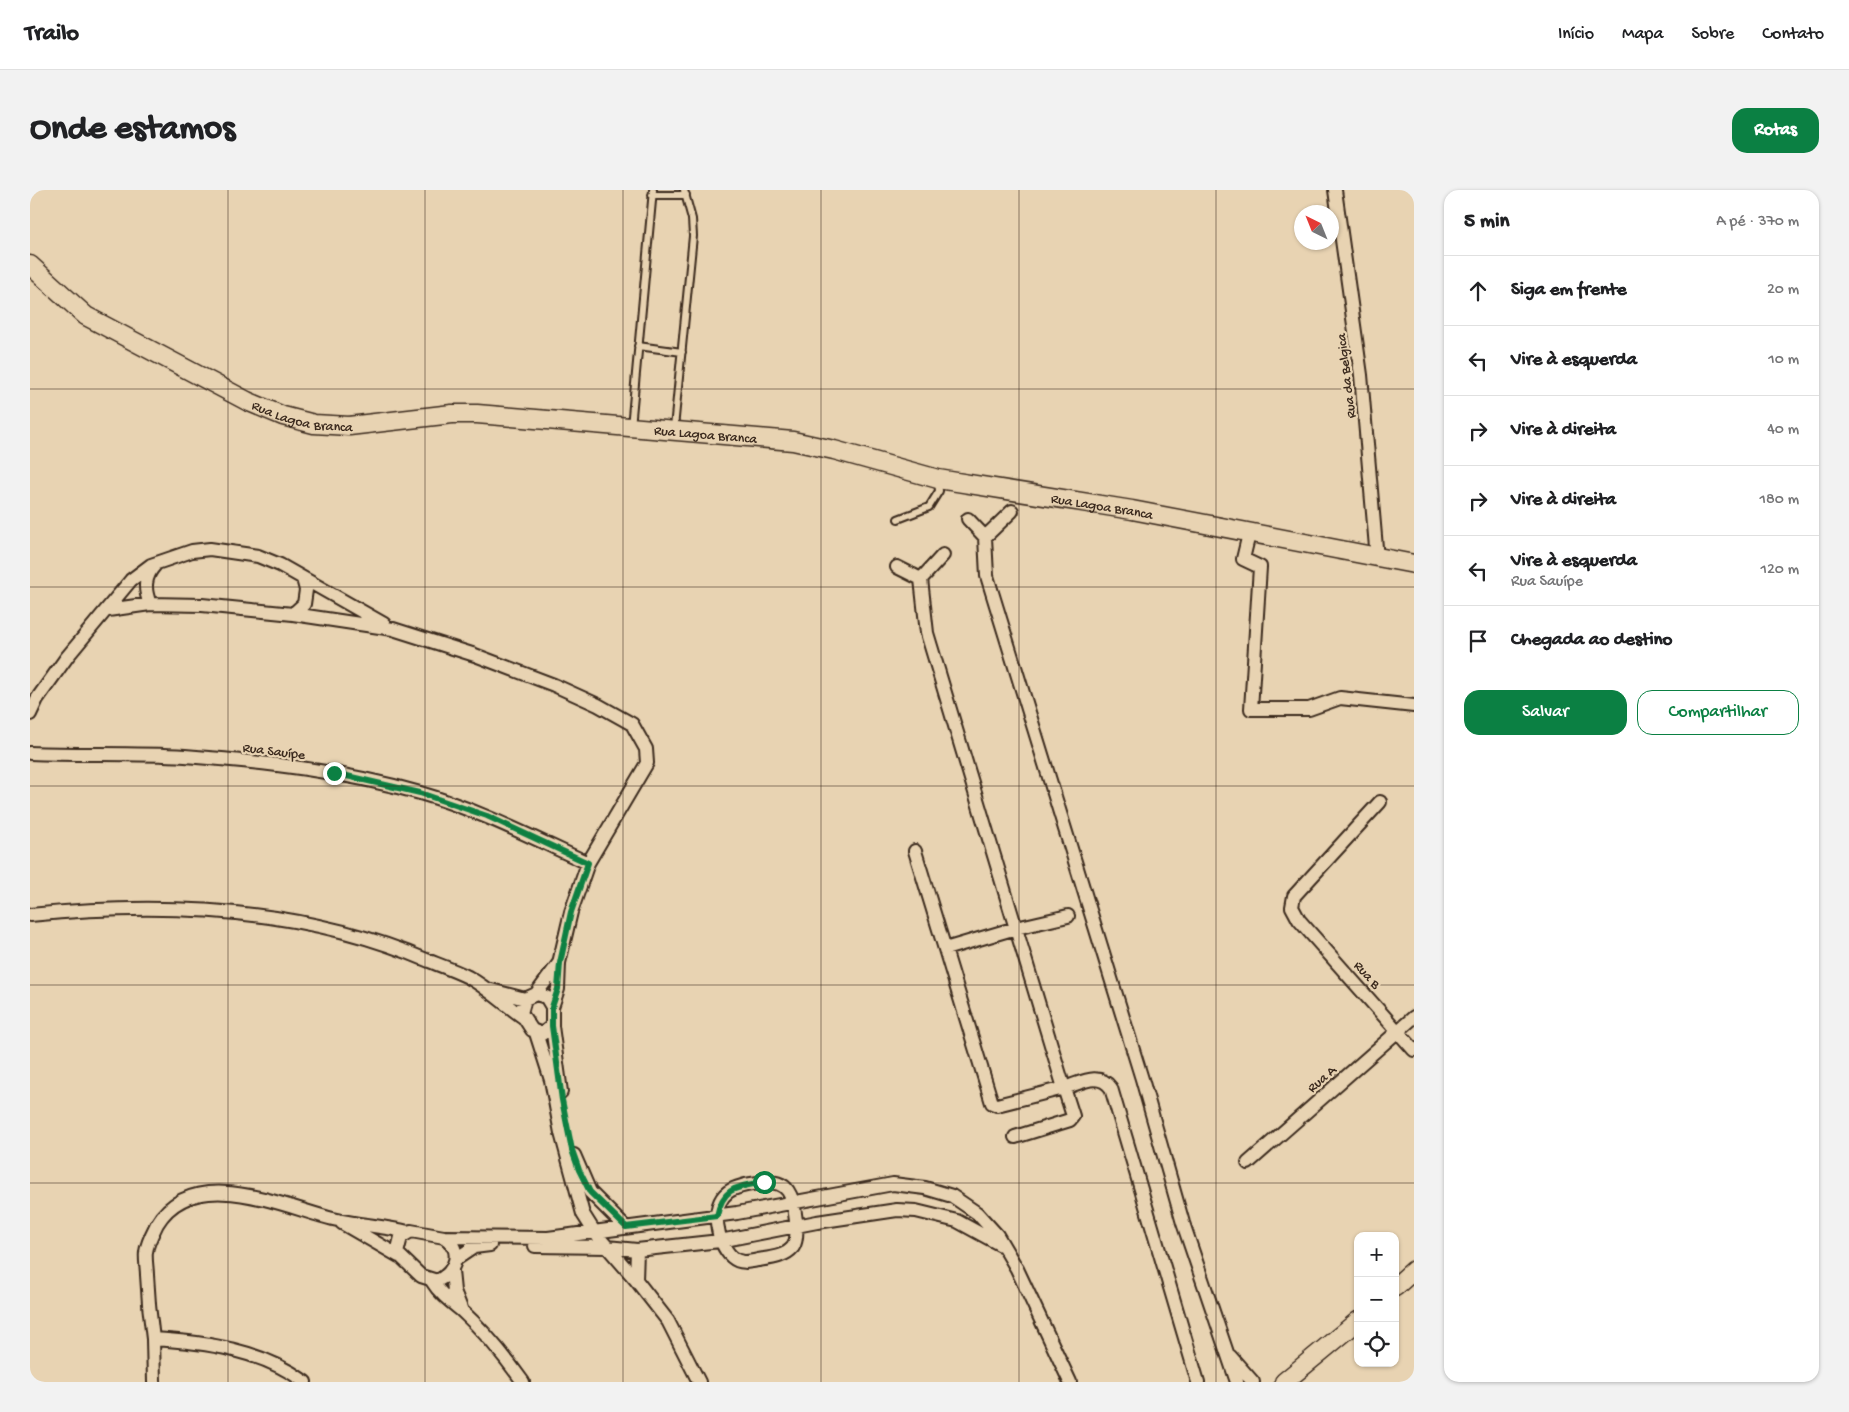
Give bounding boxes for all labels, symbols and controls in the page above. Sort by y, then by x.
text: Trailo [25,20,79,49]
text: Início [1558,24,1594,45]
text: Mapa [1622,24,1663,45]
text: Sobre [1691,24,1734,45]
text: Contato [1762,24,1824,45]
button: Rotas [1732,108,1819,153]
text: Onde estamos [30,110,235,151]
north arrow [1294,205,1339,250]
text: 5 min [1464,210,1509,235]
text: A pé · 370 m [1716,213,1799,232]
icon: ahead [1464,277,1492,305]
text: Siga em frente [1511,279,1627,302]
text: 20 m [1767,281,1799,300]
street label: Rua da Belgica [1334,331,1361,419]
icon: left [1464,347,1492,375]
text: Vire à esquerda [1511,349,1637,372]
text: 10 m [1768,351,1799,370]
street label: Rua Lagoa Branca [249,398,354,437]
icon: right [1464,417,1492,445]
text: Vire à direita [1511,419,1616,442]
text: 40 m [1767,421,1799,440]
street label: Rua Lagoa Branca [653,423,759,449]
icon: right [1464,487,1492,515]
text: Vire à direita [1511,489,1616,512]
street label: Rua Lagoa Branca [1049,491,1156,525]
text: 180 m [1760,491,1799,510]
text: Vire à esquerda [1511,550,1637,573]
icon: left [1464,557,1492,585]
text: 120 m [1760,561,1799,580]
text: Rua Sauípe [1511,573,1583,592]
icon: arrive [1464,627,1492,655]
text: Chegada ao destino [1511,629,1672,652]
button: Salvar [1464,690,1627,735]
button: Compartilhar [1637,690,1799,735]
street label: Rua Sauípe [241,740,307,765]
route end [323,762,346,785]
street label: Rua B [1349,958,1384,994]
street label: Rua A [1305,1062,1341,1097]
route start [753,1171,776,1194]
map controls [1354,1232,1399,1367]
button: + [1354,1232,1399,1277]
button: − [1354,1277,1399,1322]
button: locate [1354,1322,1399,1367]

